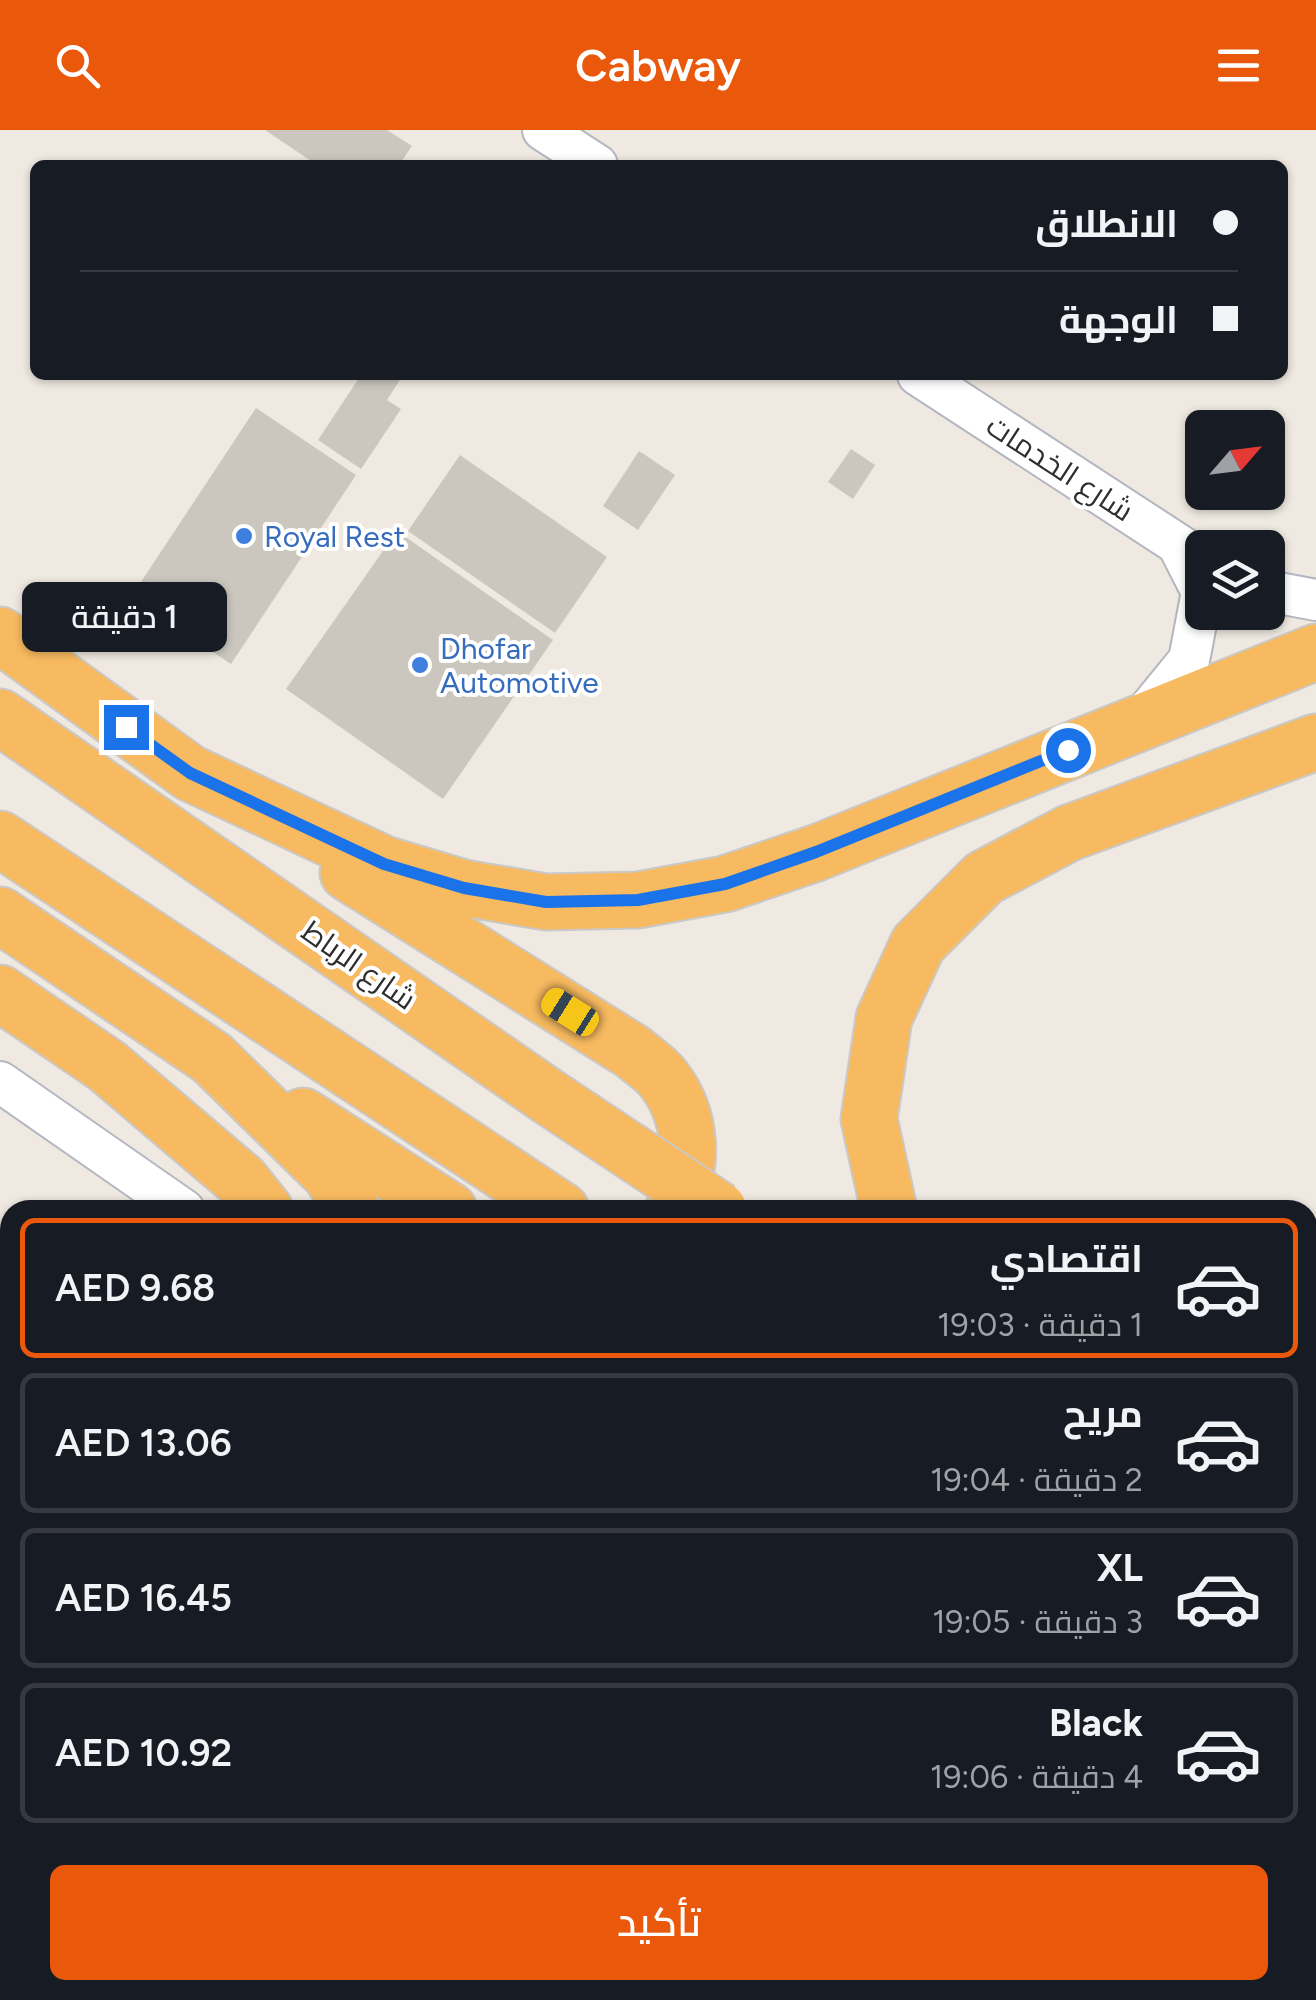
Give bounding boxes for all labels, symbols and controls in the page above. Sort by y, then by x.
icon: search [50,38,105,93]
text: Cabway [575,38,741,92]
icon: menu [1211,38,1266,93]
text: الانطلاق [1035,201,1178,247]
text: الوجهة [1059,297,1178,343]
street label: شارع الخدمات [978,407,1140,531]
north arrow [1185,410,1285,510]
map controls [1185,410,1285,630]
place label: Royal Rest [264,518,405,555]
marker: Royal Rest [233,525,255,547]
button: layers [1185,530,1285,630]
callout: 1 دقيقة [23,582,228,652]
text: 1 دقيقة [71,598,178,636]
place label: Dhofar Automotive [440,630,599,701]
marker: Dhofar Automotive [409,654,431,676]
route end [104,705,149,750]
route start [1046,728,1091,773]
street label: شارع الرباط [294,912,423,1019]
car [537,983,603,1041]
text: اقتصادي [990,1236,1143,1282]
icon: car [1173,1243,1263,1333]
text: AED 9.68 [55,1265,215,1311]
text: 1 دقيقة · 19:03 [937,1306,1143,1344]
text: مريح [1063,1391,1143,1437]
icon: car [1173,1398,1263,1488]
text: AED 13.06 [55,1420,232,1466]
text: 2 دقيقة · 19:04 [930,1461,1143,1499]
text: XL [1097,1545,1143,1591]
icon: car [1173,1553,1263,1643]
text: AED 16.45 [55,1575,232,1621]
text: 3 دقيقة · 19:05 [932,1603,1143,1641]
text: Black [1049,1700,1143,1746]
icon: car [1173,1708,1263,1798]
text: AED 10.92 [55,1730,232,1776]
text: 4 دقيقة · 19:06 [930,1758,1143,1796]
button: تأكيد [50,1865,1268,1980]

